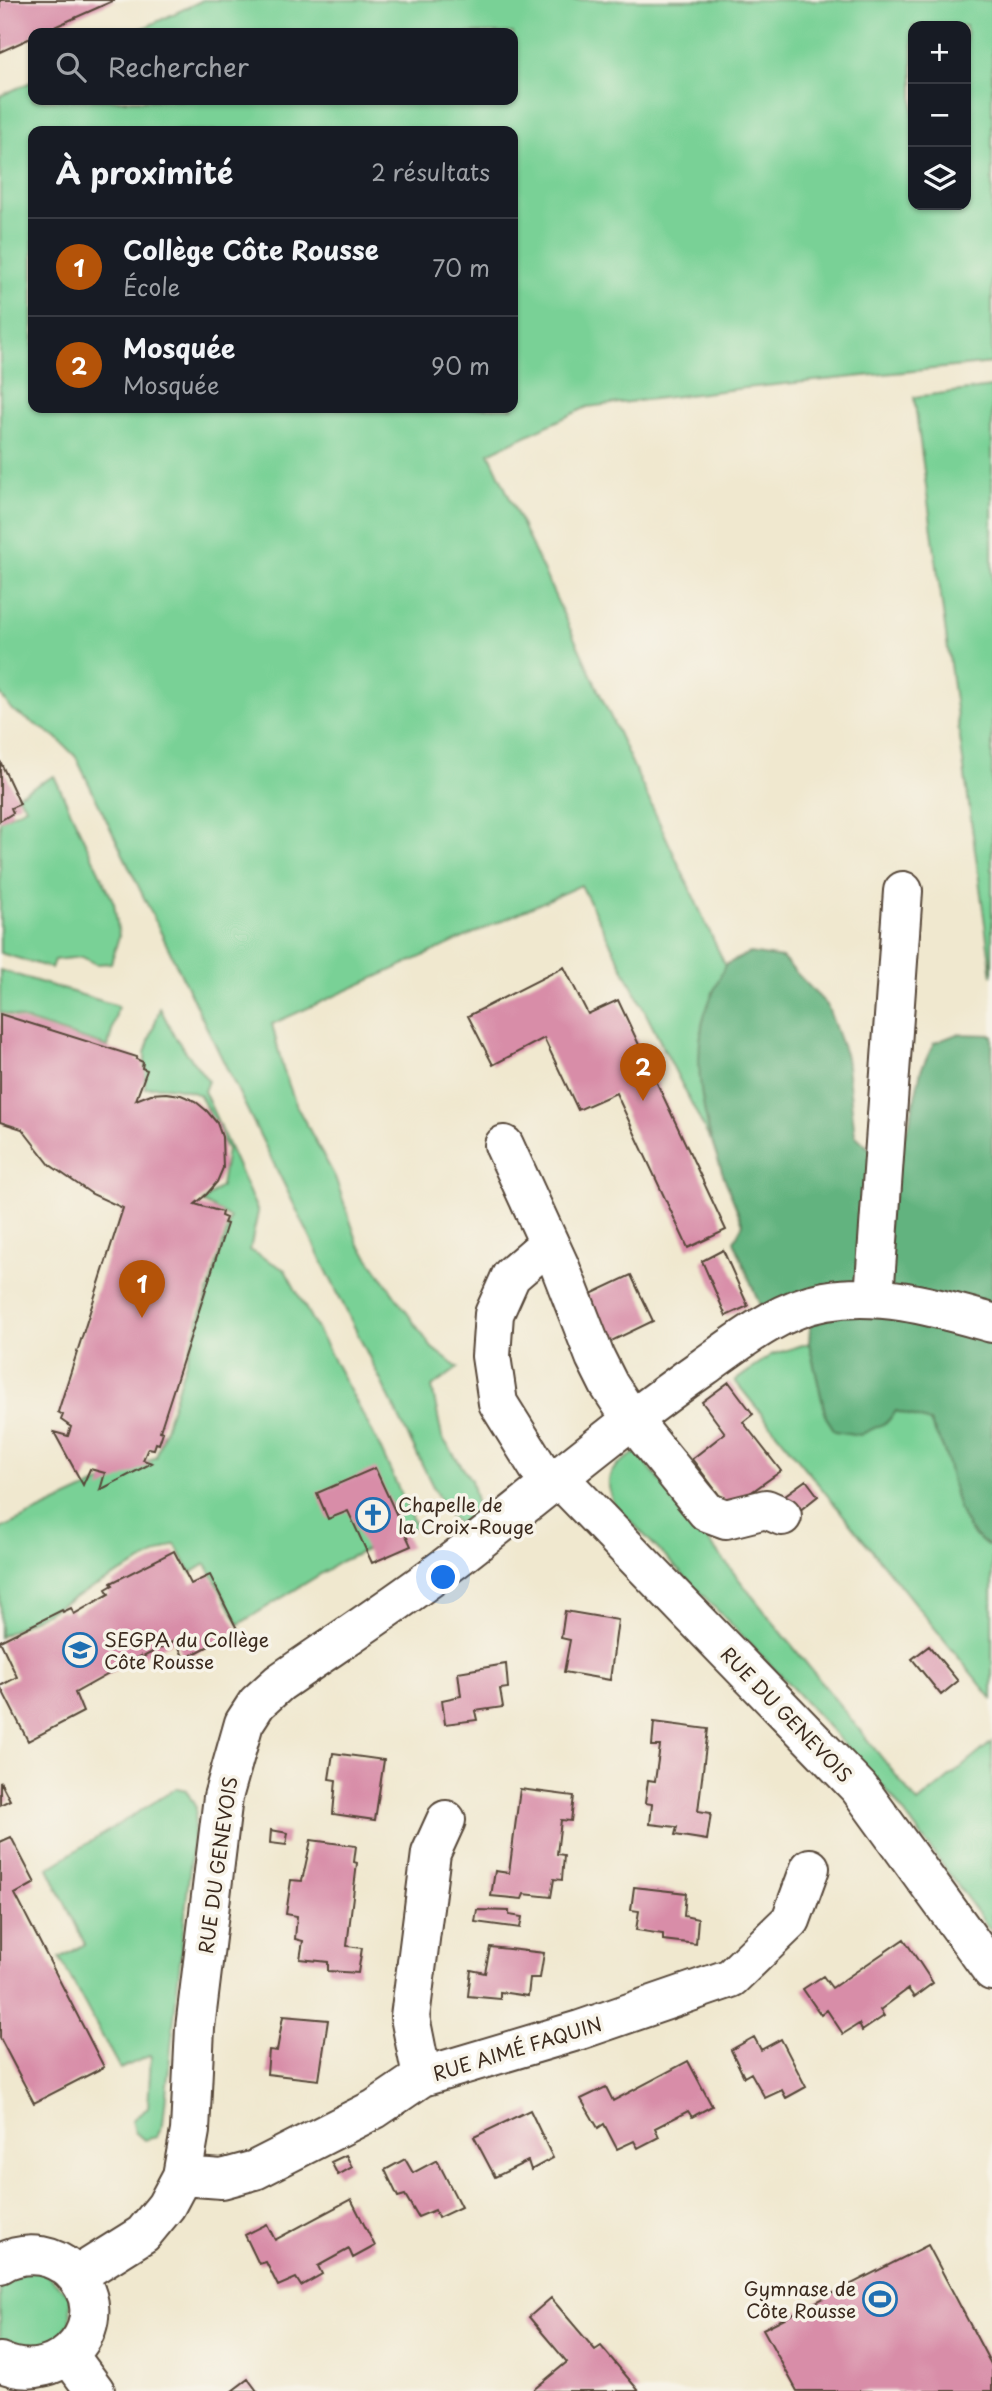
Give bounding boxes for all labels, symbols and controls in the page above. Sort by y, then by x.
map controls [908,21,971,210]
button: + [908,21,971,84]
search box [28,28,518,105]
text: Rechercher [108,47,249,86]
icon: search [52,48,90,86]
button: − [908,84,971,147]
button: layers [908,147,971,210]
text: À proximité [56,149,233,194]
text: 2 résultats [371,154,490,189]
text: Collège Côte Rousse [123,230,379,269]
text: 1 [74,250,85,285]
text: 70 m [432,250,490,285]
text: École [123,269,180,304]
text: Mosquée [123,328,235,367]
text: 2 [71,348,87,383]
text: 90 m [431,348,490,383]
text: Mosquée [123,367,220,402]
pin: 2 [620,1043,666,1101]
pin: 1 [119,1260,165,1318]
place label: Chapelle de la Croix-Rouge [398,1490,534,1540]
church icon: Chapelle de la Croix-Rouge [354,1496,392,1534]
your location [426,1560,460,1594]
place label: SEGPA du Collège Côte Rousse [104,1625,269,1675]
school or university icon: SEGPA du Collège Côte Rousse [61,1631,99,1669]
street label: RUE DU GENEVOIS [715,1640,859,1788]
street label: RUE DU GENEVOIS [191,1775,243,1955]
street label: RUE AIMÉ FAQUIN [429,2009,605,2087]
place label: Gymnase de Côte Rousse [743,2274,856,2324]
sports icon: Gymnase de Côte Rousse [861,2280,899,2318]

